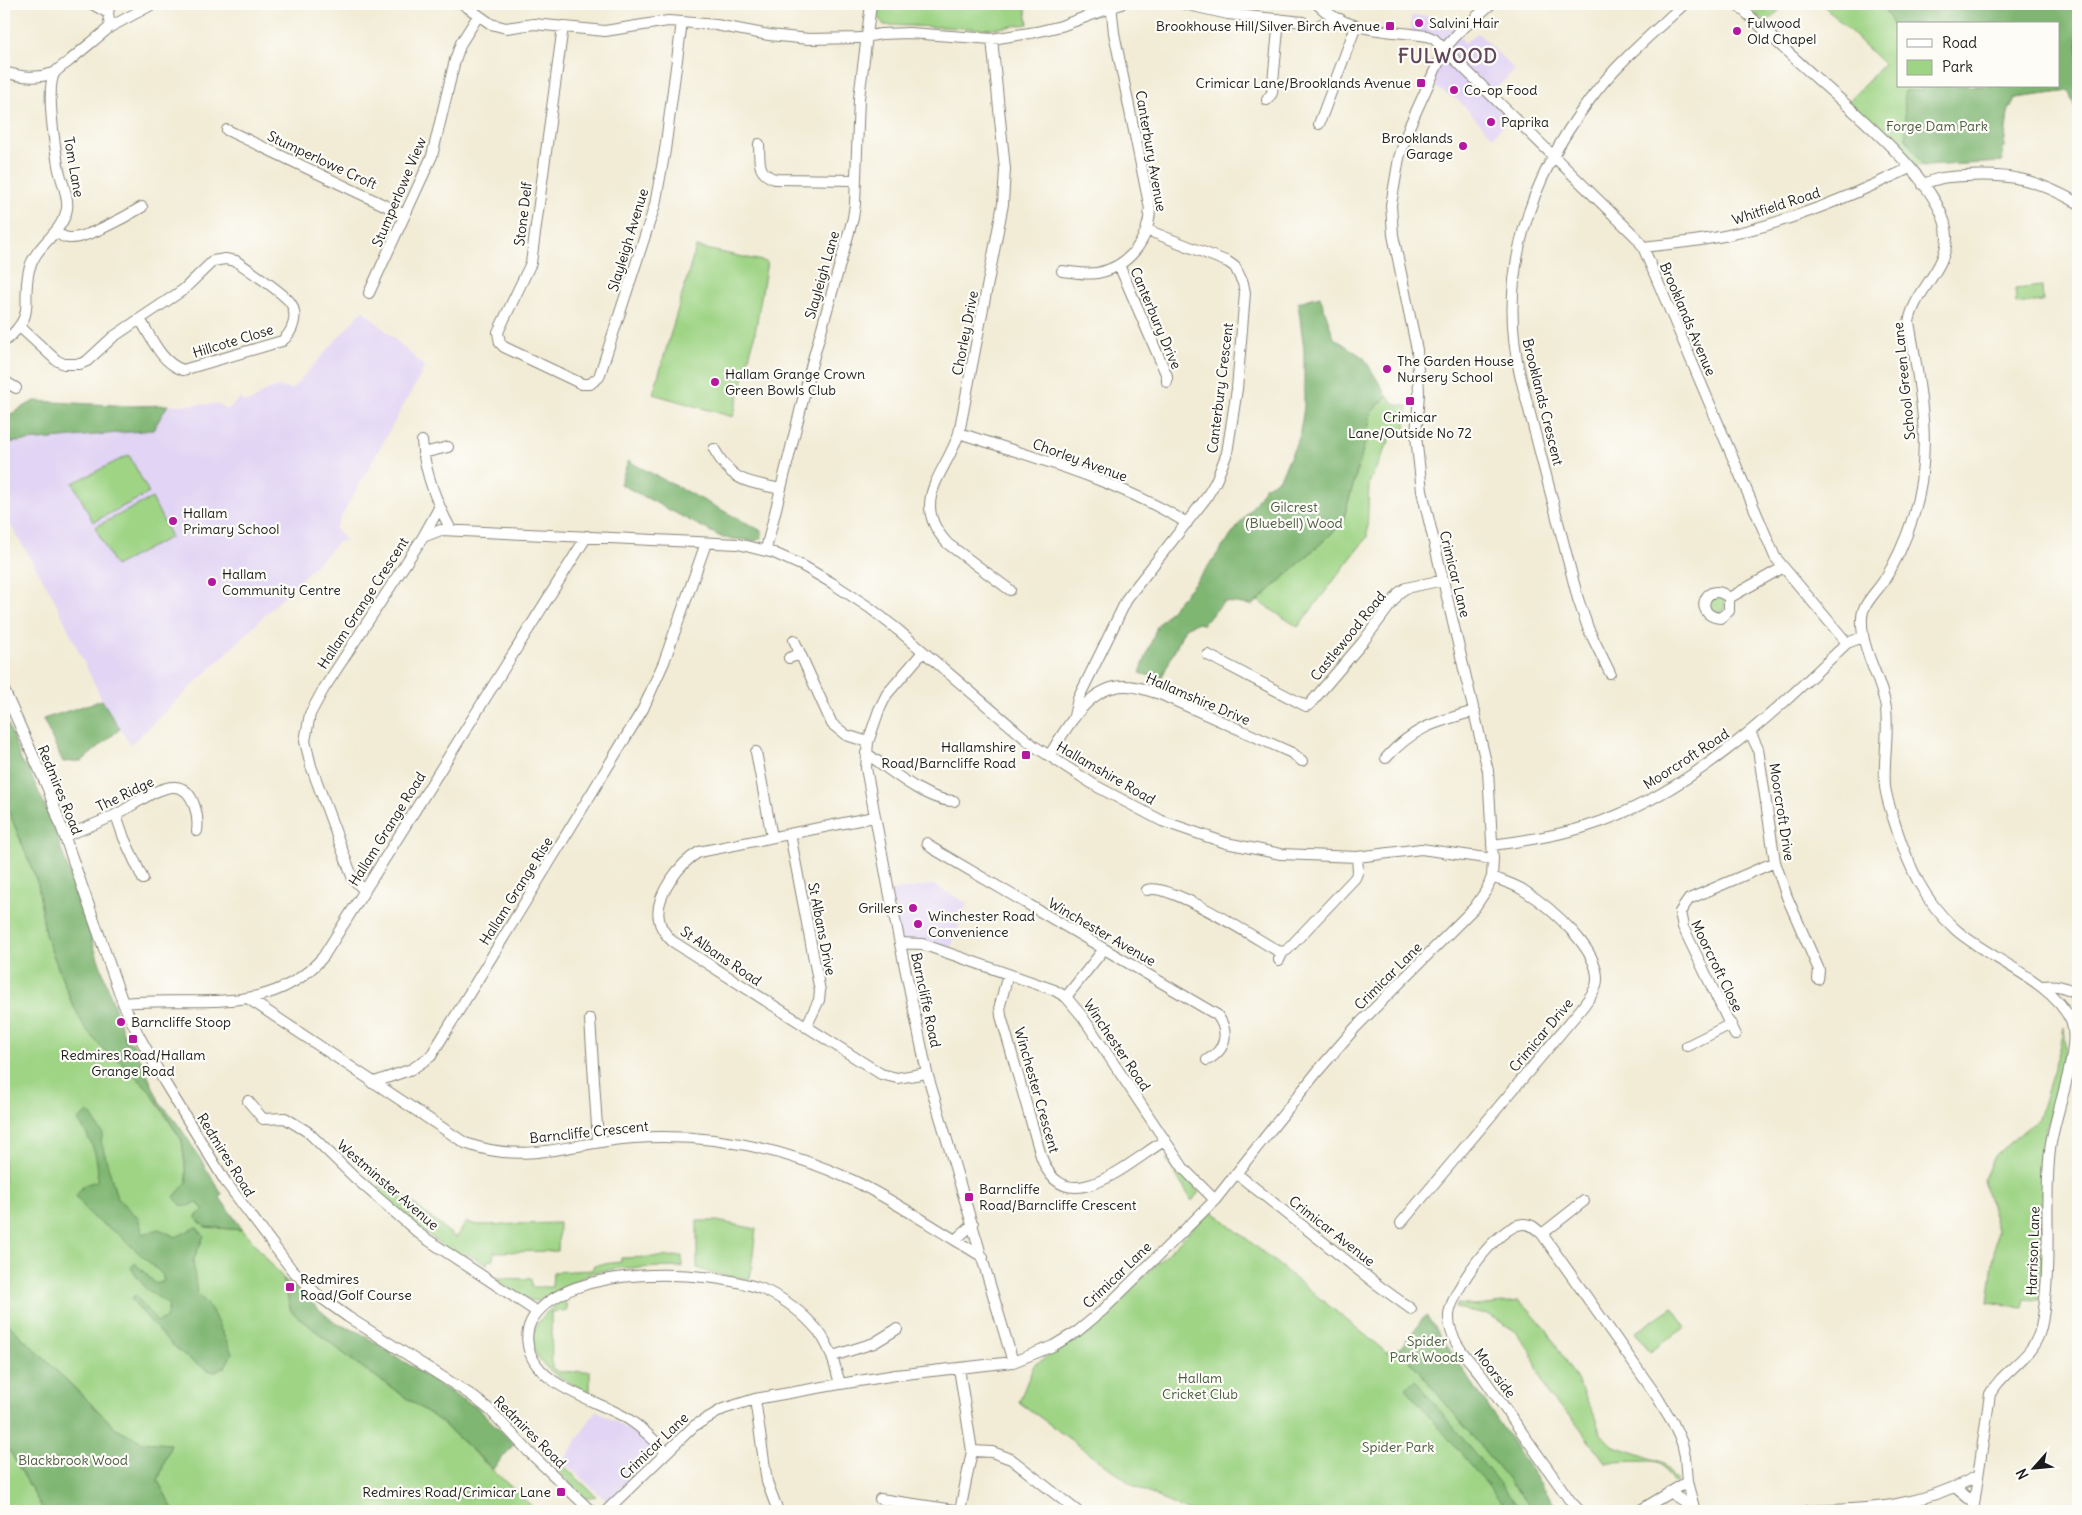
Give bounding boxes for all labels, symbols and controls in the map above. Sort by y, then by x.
place label: Salvini Hair [1429,14,1500,32]
place label: Fulwood Old Chapel [1747,14,1816,48]
place label: Brookhouse Hill/Silver Birch Avenue [1156,17,1380,35]
marker: Salvini Hair [1413,17,1425,29]
marker: Brookhouse Hill/Silver Birch Avenue [1384,20,1396,32]
legend [1897,22,2060,88]
marker: Fulwood Old Chapel [1731,25,1743,37]
text: Road [1942,33,1977,52]
district label: FULWOOD [1398,44,1498,68]
text: Park [1942,57,1973,76]
place label: Crimicar Lane/Brooklands Avenue [1196,74,1411,92]
marker: Crimicar Lane/Brooklands Avenue [1415,77,1427,89]
place label: Co-op Food [1464,81,1537,99]
marker: Co-op Food [1448,84,1460,96]
street label: Canterbury Avenue [1131,89,1171,213]
place label: Paprika [1501,113,1549,131]
marker: Paprika [1485,116,1497,128]
park label: Forge Dam Park [1886,117,1988,135]
street label: Stumperlowe Croft [264,127,380,193]
place label: Brooklands Garage [1382,129,1453,163]
street label: Tom Lane [60,135,88,199]
street label: Stumperlowe View [368,135,430,249]
marker: Brooklands Garage [1457,140,1469,152]
street label: Stone Delf [510,181,536,247]
street label: Whitfield Road [1730,183,1822,229]
street label: Slayleigh Avenue [604,186,652,294]
street label: Slayleigh Lane [801,229,843,321]
street label: Brooklands Avenue [1656,259,1720,379]
street label: Canterbury Drive [1126,264,1186,372]
street label: Chorley Drive [948,289,982,377]
street label: Hillcote Close [190,320,276,362]
street label: Canterbury Crescent [1203,321,1237,454]
street label: School Green Lane [1889,321,1919,441]
street label: Brooklands Crescent [1519,337,1568,468]
place label: The Garden House Nursery School [1397,352,1514,386]
marker: The Garden House Nursery School [1381,363,1393,375]
place label: Hallam Grange Crown Green Bowls Club [725,365,865,399]
marker: Hallam Grange Crown Green Bowls Club [709,376,721,388]
marker: Crimicar Lane/Outside No 72 [1404,395,1416,407]
place label: Crimicar Lane/Outside No 72 [1348,408,1472,442]
street label: Chorley Avenue [1030,434,1130,486]
park label: Gilcrest (Bluebell) Wood [1245,498,1343,532]
place label: Hallam Primary School [183,504,279,538]
marker: Hallam Primary School [167,515,179,527]
street label: Crimicar Lane [1436,529,1474,619]
street label: Hallam Grange Crescent [314,533,413,672]
place label: Hallam Community Centre [222,565,341,599]
marker: Hallam Community Centre [206,576,218,588]
street label: Castlewood Road [1306,588,1390,684]
street label: Hallamshire Drive [1143,669,1253,729]
street label: Moorcroft Road [1640,725,1732,793]
street label: Hallamshire Road [1053,737,1159,809]
place label: Hallamshire Road/Barncliffe Road [881,738,1016,772]
street label: Redmires Road [34,743,86,837]
marker: Hallamshire Road/Barncliffe Road [1020,749,1032,761]
street label: Moorcroft Drive [1765,762,1799,862]
street label: Hallam Grange Road [345,769,429,889]
street label: The Ridge [93,772,157,816]
street label: Hallam Grange Rise [475,834,557,948]
street label: St Albans Drive [804,881,840,977]
street label: Winchester Avenue [1045,894,1159,970]
place label: Grillers [858,899,903,917]
marker: Grillers [907,902,919,914]
place label: Winchester Road Convenience [928,907,1035,941]
street label: Moorcroft Close [1687,917,1747,1015]
marker: Winchester Road Convenience [912,918,924,930]
street label: St Albans Road [677,922,765,990]
street label: Crimicar Lane [1350,938,1426,1014]
street label: Barncliffe Road [907,951,945,1049]
street label: Crimicar Drive [1505,995,1577,1075]
street label: Winchester Road [1080,996,1154,1094]
place label: Barncliffe Stoop [131,1013,231,1031]
marker: Barncliffe Stoop [115,1016,127,1028]
street label: Winchester Crescent [1010,1025,1064,1155]
marker: Redmires Road/Hallam Grange Road [127,1033,139,1045]
place label: Redmires Road/Hallam Grange Road [61,1046,205,1080]
street label: Redmires Road [193,1110,259,1200]
street label: Barncliffe Crescent [529,1117,650,1147]
street label: Westminster Avenue [333,1136,443,1234]
place label: Barncliffe Road/Barncliffe Crescent [979,1180,1137,1214]
marker: Barncliffe Road/Barncliffe Crescent [963,1191,975,1203]
street label: Crimicar Avenue [1285,1192,1379,1270]
street label: Harrison Lane [2022,1206,2044,1296]
street label: Crimicar Lane [1079,1238,1155,1312]
place label: Redmires Road/Golf Course [300,1270,412,1304]
marker: Redmires Road/Golf Course [284,1281,296,1293]
park label: Spider Park Woods [1390,1332,1464,1366]
street label: Moorside [1470,1344,1520,1402]
park label: Hallam Cricket Club [1162,1369,1238,1403]
street label: Redmires Road [490,1392,570,1472]
street label: Crimicar Lane [616,1409,692,1483]
park label: Spider Park [1362,1438,1434,1456]
north arrow [2010,1442,2060,1492]
park label: Blackbrook Wood [18,1451,128,1469]
text: N [2012,1466,2033,1482]
place label: Redmires Road/Crimicar Lane [362,1483,551,1501]
marker: Redmires Road/Crimicar Lane [555,1486,567,1498]

